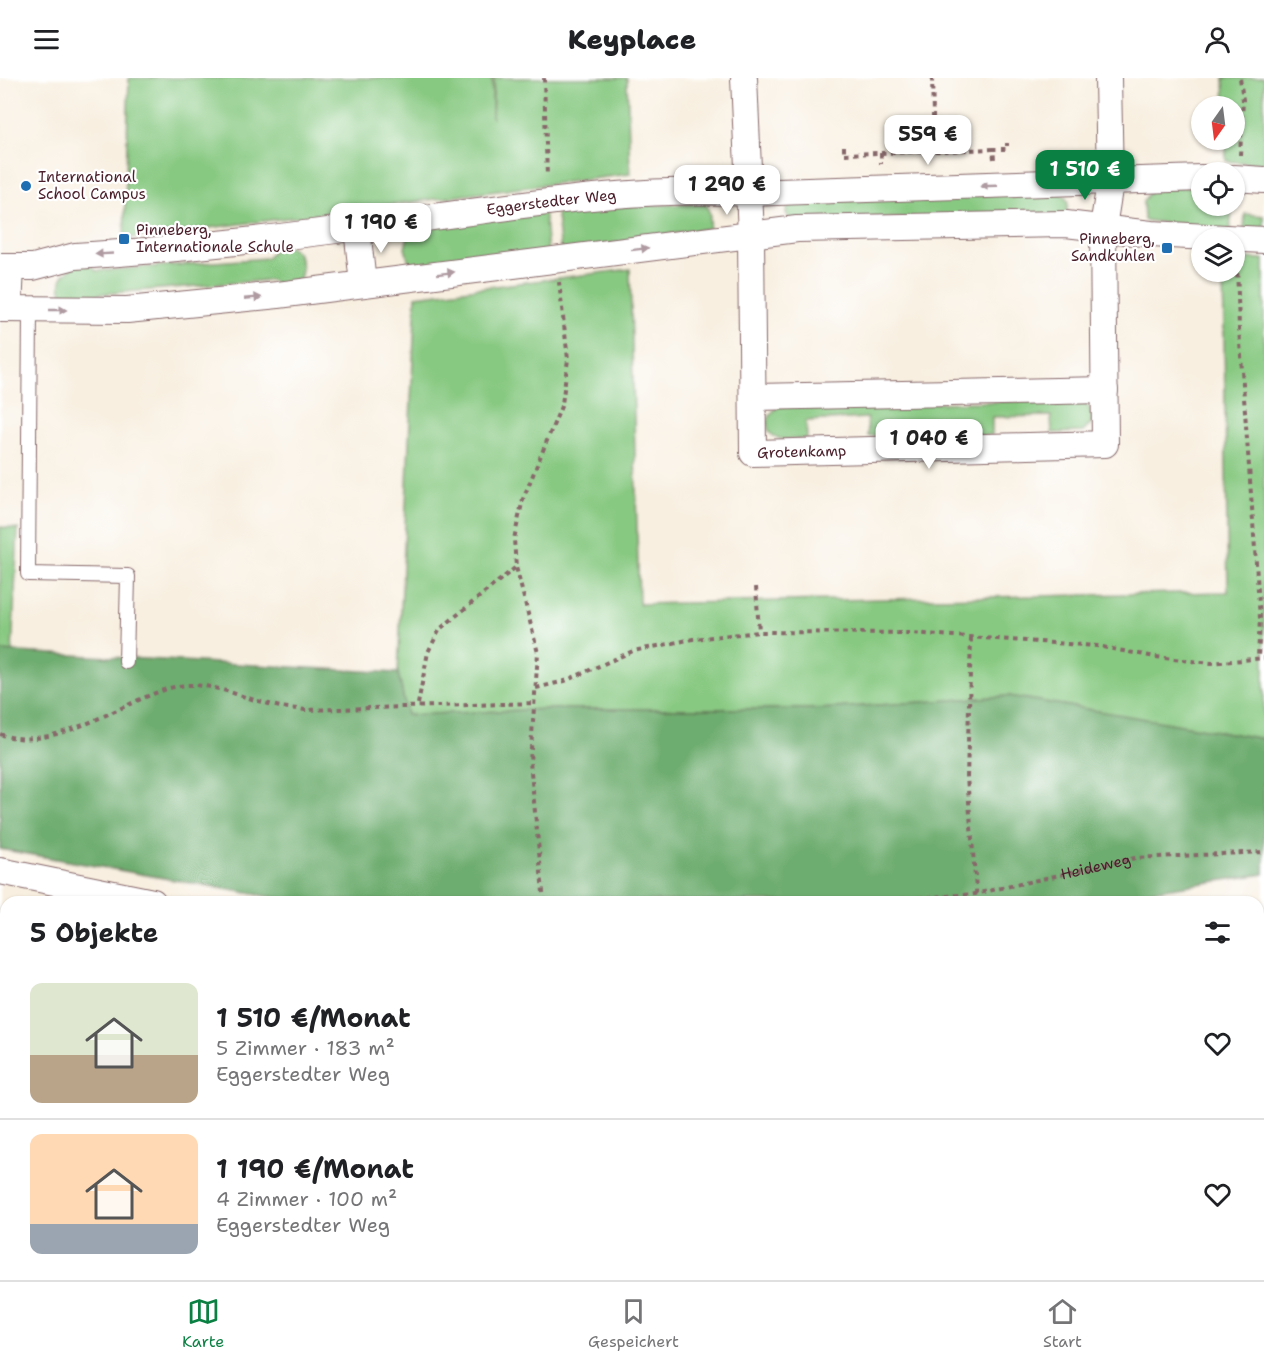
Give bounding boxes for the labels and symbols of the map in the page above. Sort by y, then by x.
north arrow [1191,96,1245,150]
pin: 559 € [886,115,970,166]
pin: 1 510 € [1030,150,1140,201]
pin: 1 290 € [672,165,782,216]
place label: International School Campus [38,167,146,204]
marker: International School Campus [19,179,33,193]
one-way arrow [979,181,998,191]
street label: Eggerstedter Weg [485,185,617,220]
pin: 1 190 € [326,203,436,254]
place label: Pinneberg, Internationale Schule [136,220,294,257]
place label: Pinneberg, Sandkuhlen [1071,229,1155,266]
marker: Pinneberg, Internationale Schule [117,232,131,246]
marker: Pinneberg, Sandkuhlen [1160,241,1174,255]
one-way arrow [630,244,649,253]
one-way arrow [94,249,113,259]
one-way arrow [437,269,456,278]
one-way arrow [243,293,262,303]
one-way arrow [49,305,68,315]
pin: 1 040 € [874,419,984,470]
street label: Grotenkamp [757,441,847,463]
street label: Heideweg [1059,849,1133,884]

